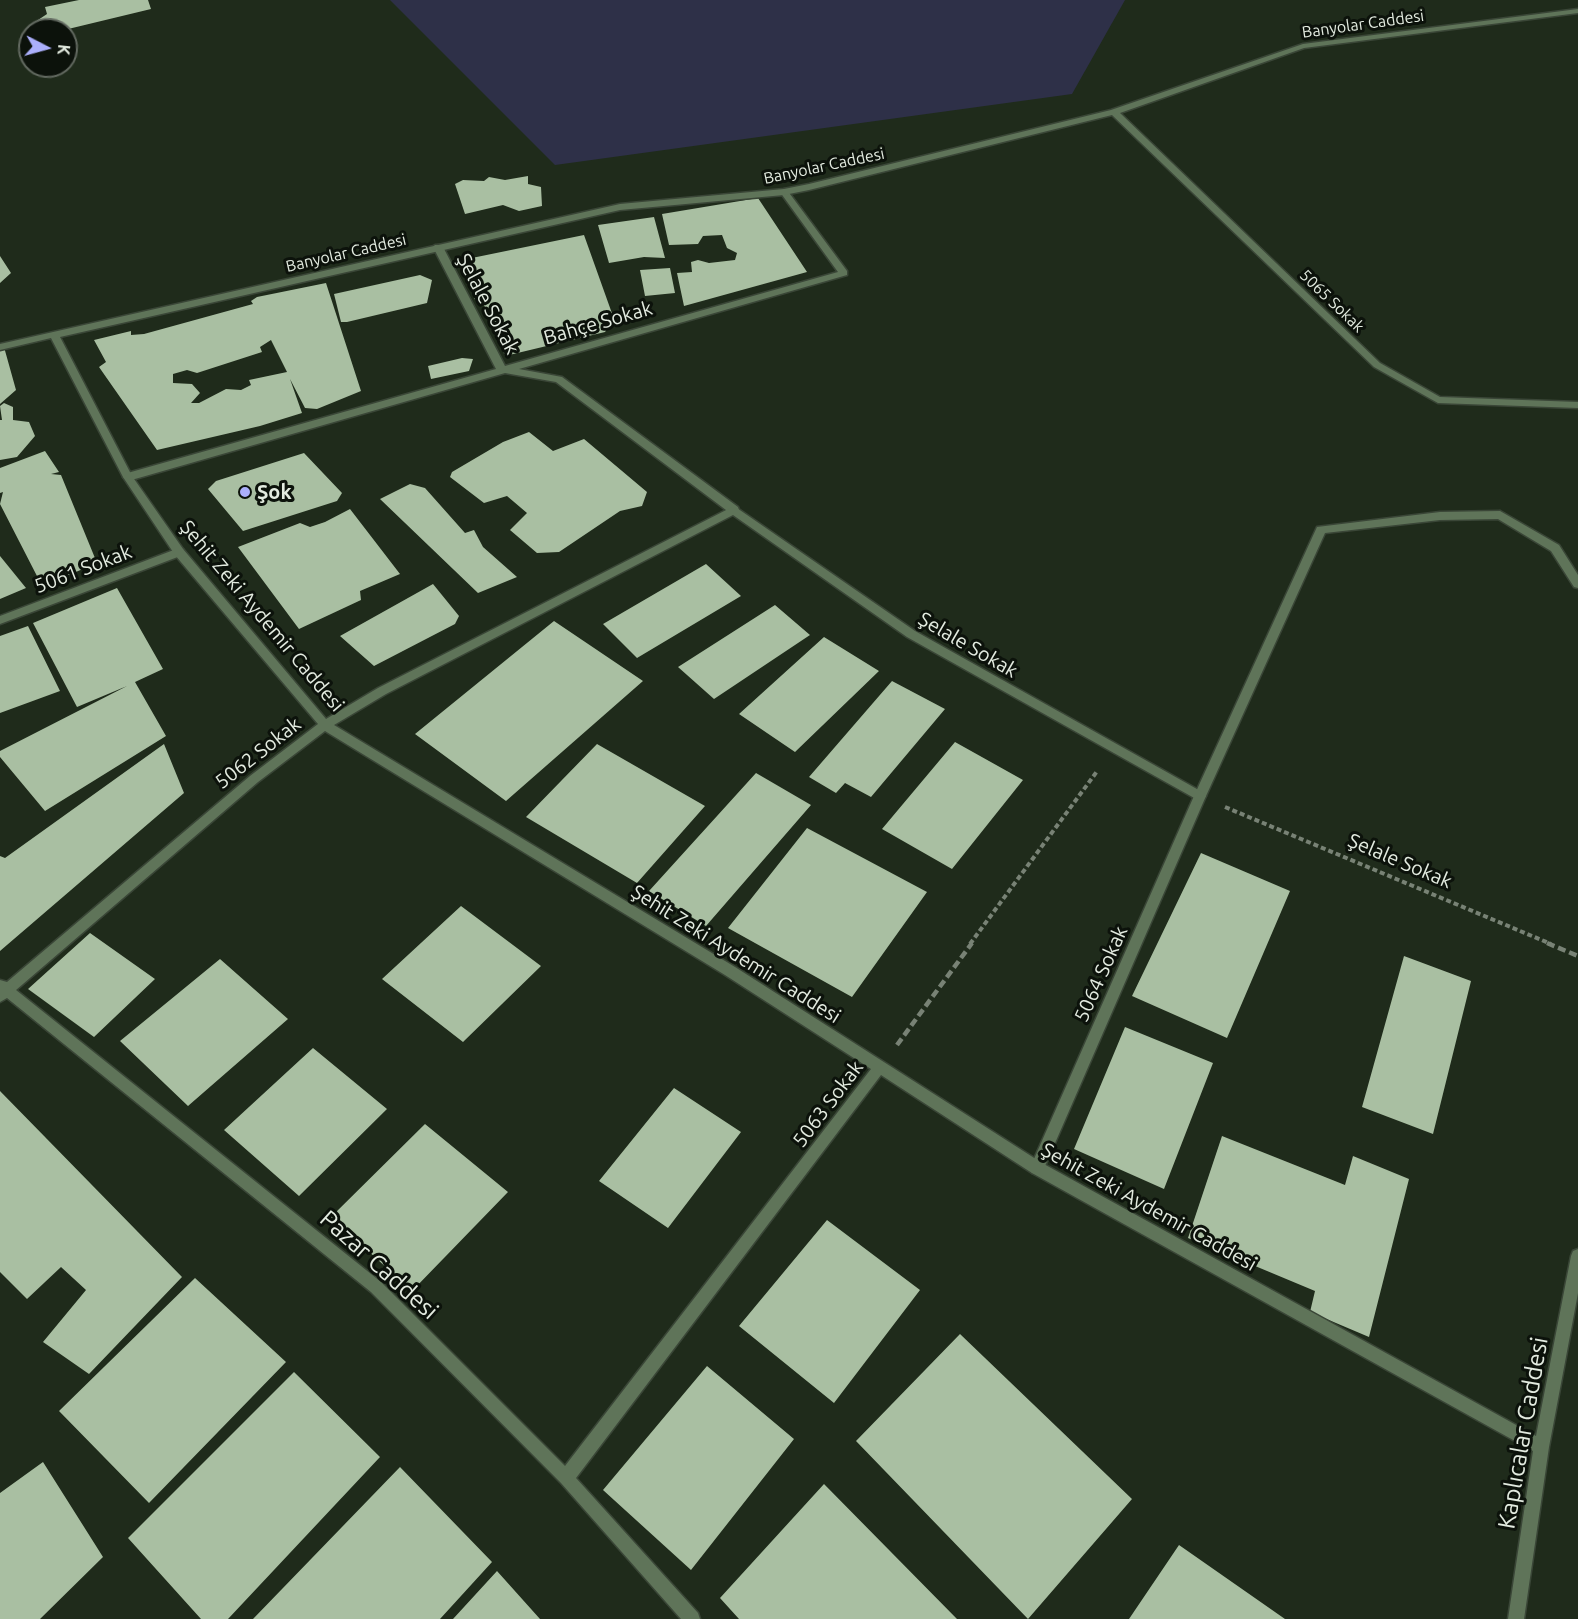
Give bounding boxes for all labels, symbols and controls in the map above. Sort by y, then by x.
street label: Banyolar Caddesi [1301,6,1425,42]
north arrow [18,18,78,78]
text: K [54,43,73,56]
street label: Banyolar Caddesi [762,144,886,188]
street label: Banyolar Caddesi [284,230,408,276]
street label: Şelale Sokak [451,250,525,358]
street label: 5065 Sokak [1296,266,1368,336]
street label: Bahçe Sokak [541,296,655,350]
place label: Şok [257,480,292,504]
marker: Şok [238,485,252,499]
street label: Şehit Zeki Aydemir Caddesi [175,516,349,716]
street label: 5061 Sokak [31,539,135,599]
street label: Şelale Sokak [914,607,1022,683]
street label: 5062 Sokak [210,712,306,794]
street label: Şelale Sokak [1344,828,1456,894]
street label: Şehit Zeki Aydemir Caddesi [627,880,845,1028]
street label: 5064 Sokak [1069,922,1133,1026]
street label: 5063 Sokak [788,1056,868,1152]
street label: Şehit Zeki Aydemir Caddesi [1037,1138,1261,1276]
street label: Pazar Caddesi [314,1204,444,1326]
street label: Kaplıcalar Caddesi [1492,1335,1554,1531]

